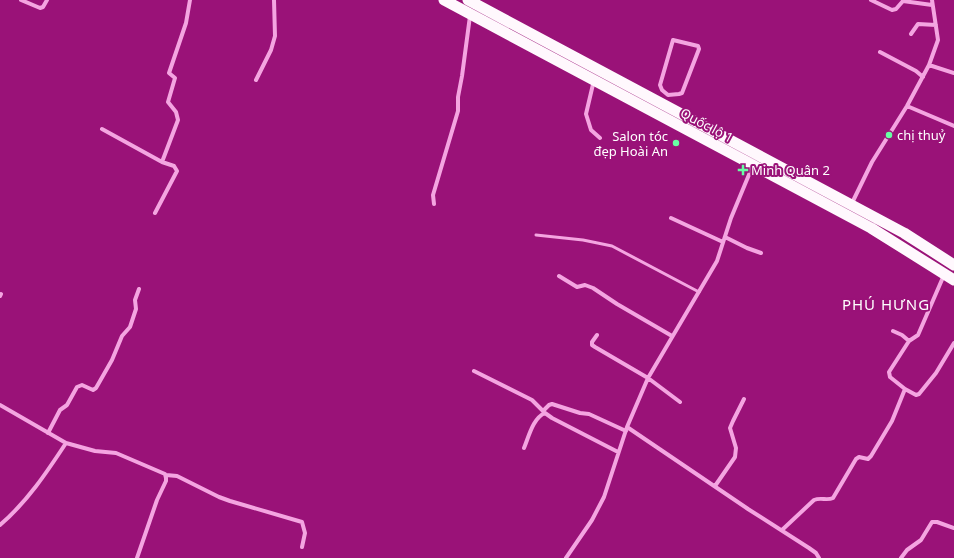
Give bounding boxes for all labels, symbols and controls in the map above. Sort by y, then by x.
street label: Quốc lộ 1 [677,104,737,146]
place label: chị thuỷ [897,126,946,144]
place label: Salon tóc đẹp Hoài An [593,127,668,160]
marker: chị thuỷ [884,130,894,140]
marker: Salon tóc đẹp Hoài An [671,138,681,148]
place label: Minh Quân 2 [751,161,830,179]
marker: Minh Quân 2 [738,165,748,175]
district label: PHÚ HƯNG [842,294,930,314]

